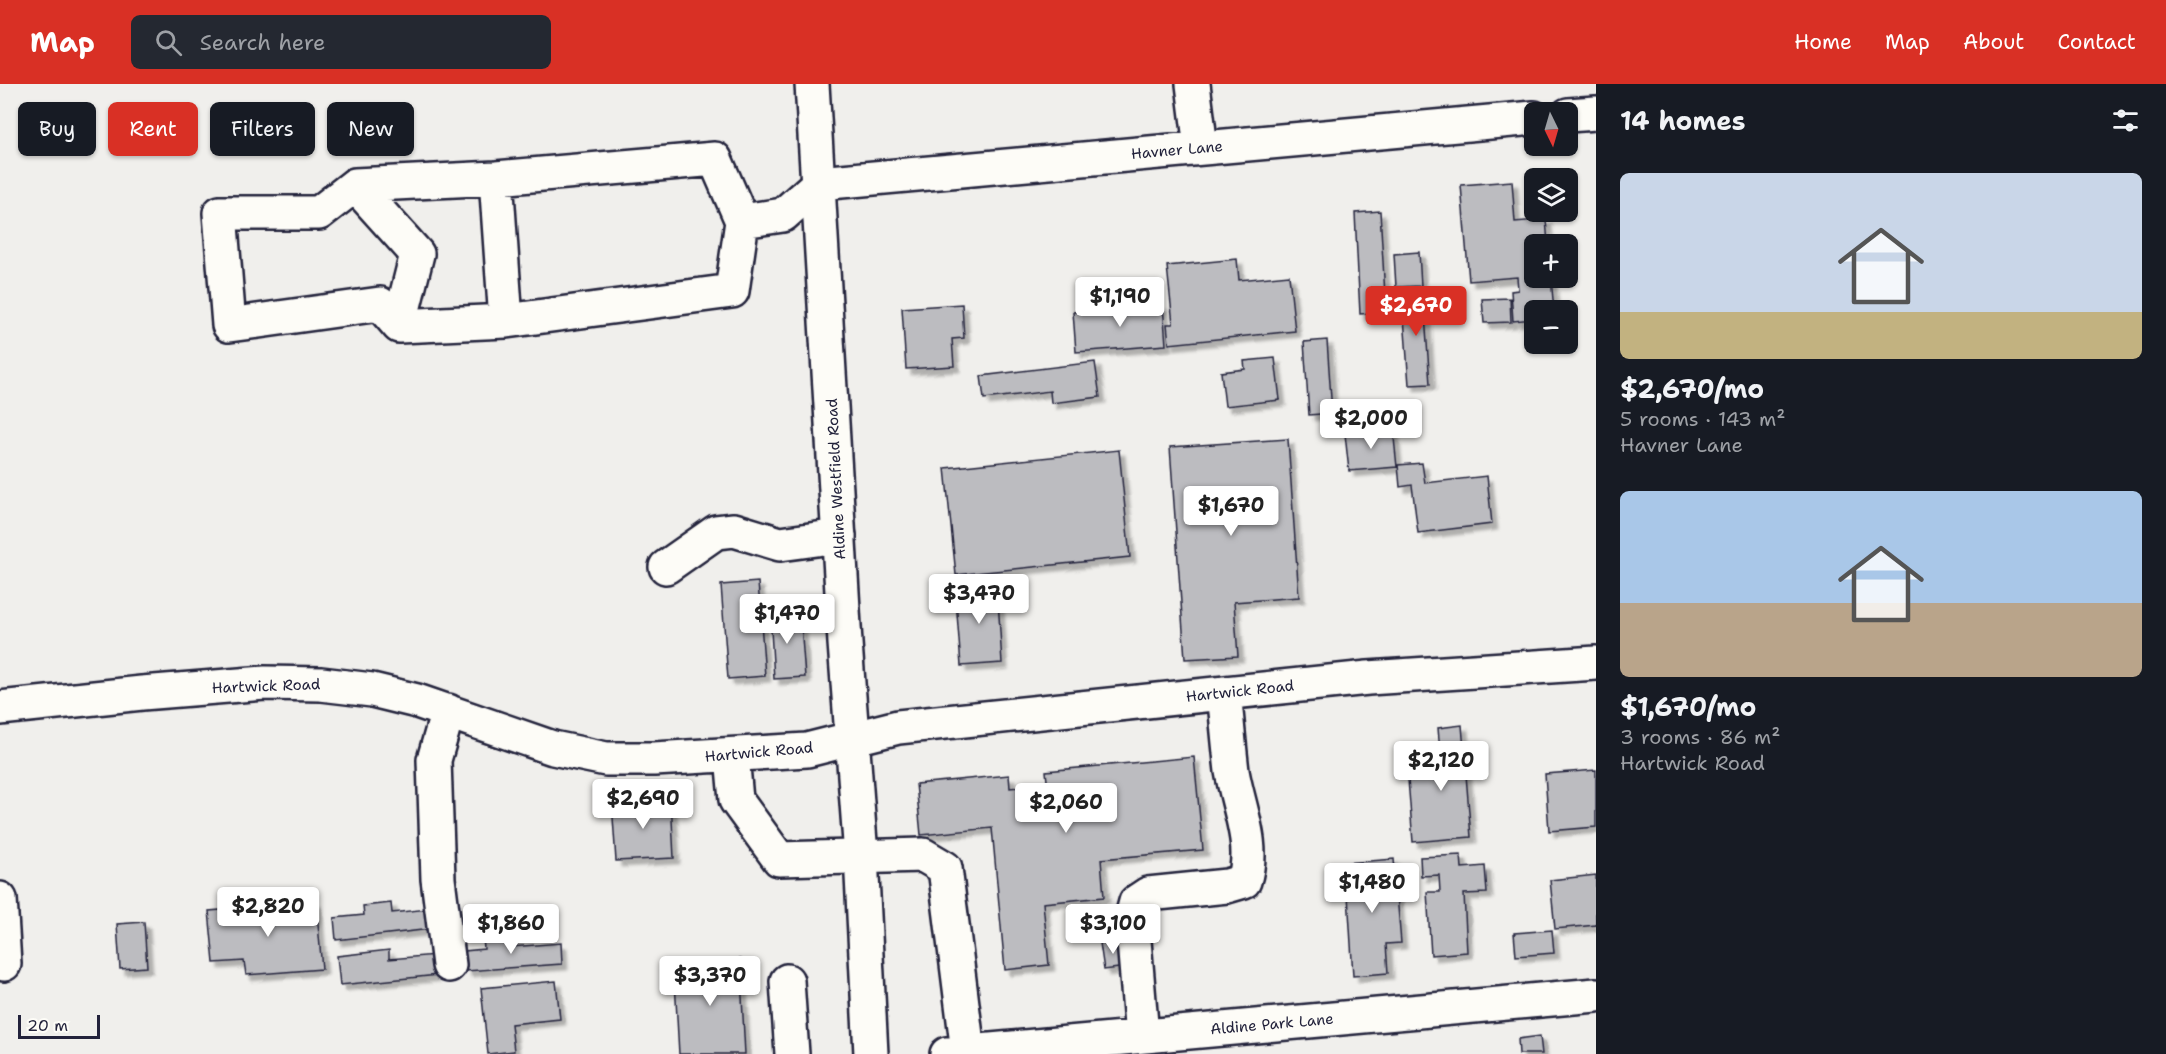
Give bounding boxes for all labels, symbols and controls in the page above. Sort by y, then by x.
search box [131,15,551,69]
text: Map [30,23,95,61]
icon: search [152,26,185,59]
text: Search here [200,28,325,57]
text: Home [1794,28,1852,56]
text: Map [1885,28,1930,56]
text: About [1963,28,2024,56]
text: Contact [2057,28,2136,56]
chip: Buy [18,102,96,156]
chip: Rent [108,102,198,156]
chip: Filters [210,102,315,156]
chip: New [327,102,414,156]
north arrow [1524,102,1578,156]
map controls [1524,102,1578,354]
text: 14 homes [1620,103,1746,138]
icon: filters [2109,104,2142,137]
street label: Havner Lane [1130,136,1224,164]
button: layers [1524,168,1578,222]
icon: home [1827,212,1935,320]
button: + [1524,234,1578,288]
pin: $1,190 [1071,277,1169,328]
text: $1,190 [1089,283,1151,309]
pin: $2,670 [1367,286,1465,337]
text: $2,670 [1380,292,1452,318]
button: − [1524,300,1578,354]
text: $2,670/mo [1620,371,1764,406]
street label: Aldine Westfield Road [822,397,850,560]
pin: $2,000 [1322,399,1420,450]
text: $2,000 [1334,405,1408,431]
text: 5 rooms · 143 m² [1620,406,1785,432]
text: Havner Lane [1620,432,1743,458]
pin: $1,670 [1182,486,1280,537]
text: $1,670 [1198,492,1265,518]
icon: home [1827,530,1935,638]
pin: $3,470 [930,574,1028,625]
text: $3,470 [943,580,1015,606]
pin: $1,470 [738,594,836,645]
text: $1,470 [754,600,820,626]
street label: Hartwick Road [211,674,321,698]
street label: Hartwick Road [1185,675,1296,707]
text: $1,670/mo [1620,689,1757,724]
text: 3 rooms · 86 m² [1620,724,1780,750]
street label: Hartwick Road [704,737,814,767]
pin: $2,120 [1392,741,1490,792]
text: $2,120 [1408,747,1474,773]
text: Hartwick Road [1620,750,1765,776]
pin: $2,690 [594,779,692,830]
pin: $2,060 [1017,783,1115,834]
text: $2,690 [606,785,680,811]
text: $2,060 [1029,789,1103,815]
pin: $1,480 [1323,863,1421,914]
text: $1,480 [1338,869,1406,895]
pin: $2,820 [219,887,317,938]
text: $2,820 [231,893,305,919]
pin: $1,860 [462,904,560,955]
pin: $3,100 [1064,904,1162,955]
text: $1,860 [477,910,545,936]
text: $3,100 [1080,910,1147,936]
pin: $3,370 [661,956,759,1007]
text: $3,370 [673,962,747,988]
street label: Aldine Park Lane [1210,1009,1334,1039]
scale bar [18,1012,100,1040]
text: 20 m [27,1015,68,1036]

